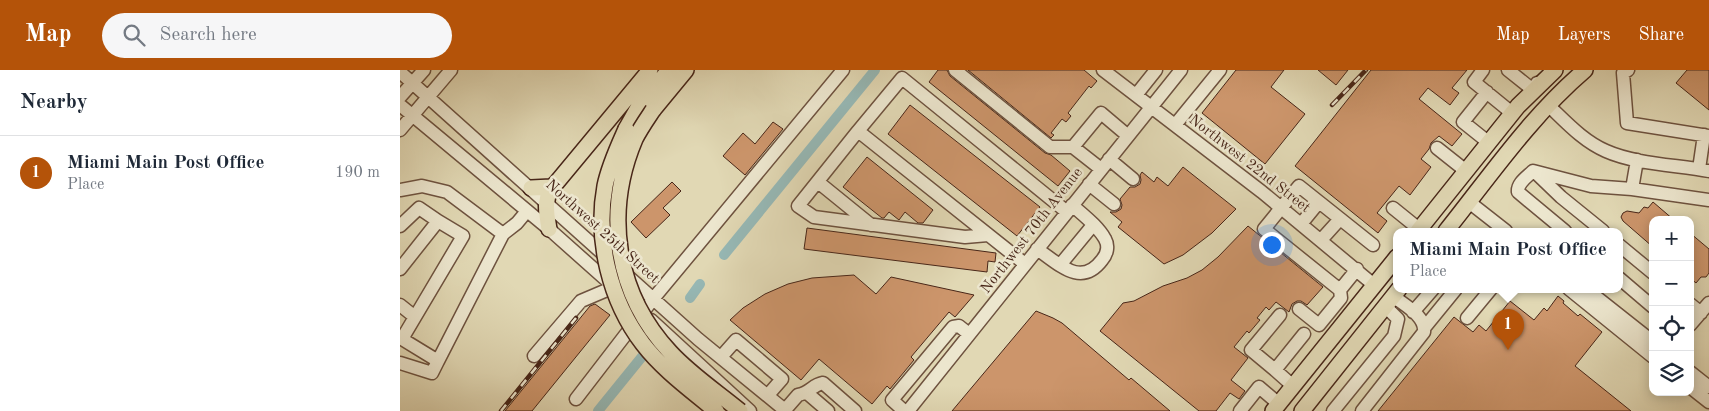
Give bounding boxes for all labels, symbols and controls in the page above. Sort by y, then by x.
search box [102,13,452,58]
icon: search [120,21,148,49]
text: Map [25,23,72,47]
text: Search here [160,26,257,45]
text: Map [1496,26,1530,44]
text: Layers [1558,26,1610,44]
text: Share [1638,26,1684,44]
text: Nearby [20,92,88,113]
street label: Northwest 22nd Street [1186,112,1313,216]
text: Miami Main Post Office [67,154,264,173]
text: 1 [31,165,41,181]
text: 190 m [335,165,380,181]
street label: Northwest 70th Avenue [979,165,1086,297]
text: Place [67,177,104,193]
street label: Northwest 25th Street [542,177,662,287]
map controls [1649,216,1694,396]
button: + [1649,216,1694,261]
popup [1393,228,1623,293]
your location [1259,232,1285,258]
text: Miami Main Post Office [1409,241,1607,260]
button: − [1649,261,1694,306]
text: Place [1409,264,1447,280]
button: locate [1649,306,1694,351]
pin: 1 [1492,309,1524,350]
button: layers [1649,351,1694,396]

